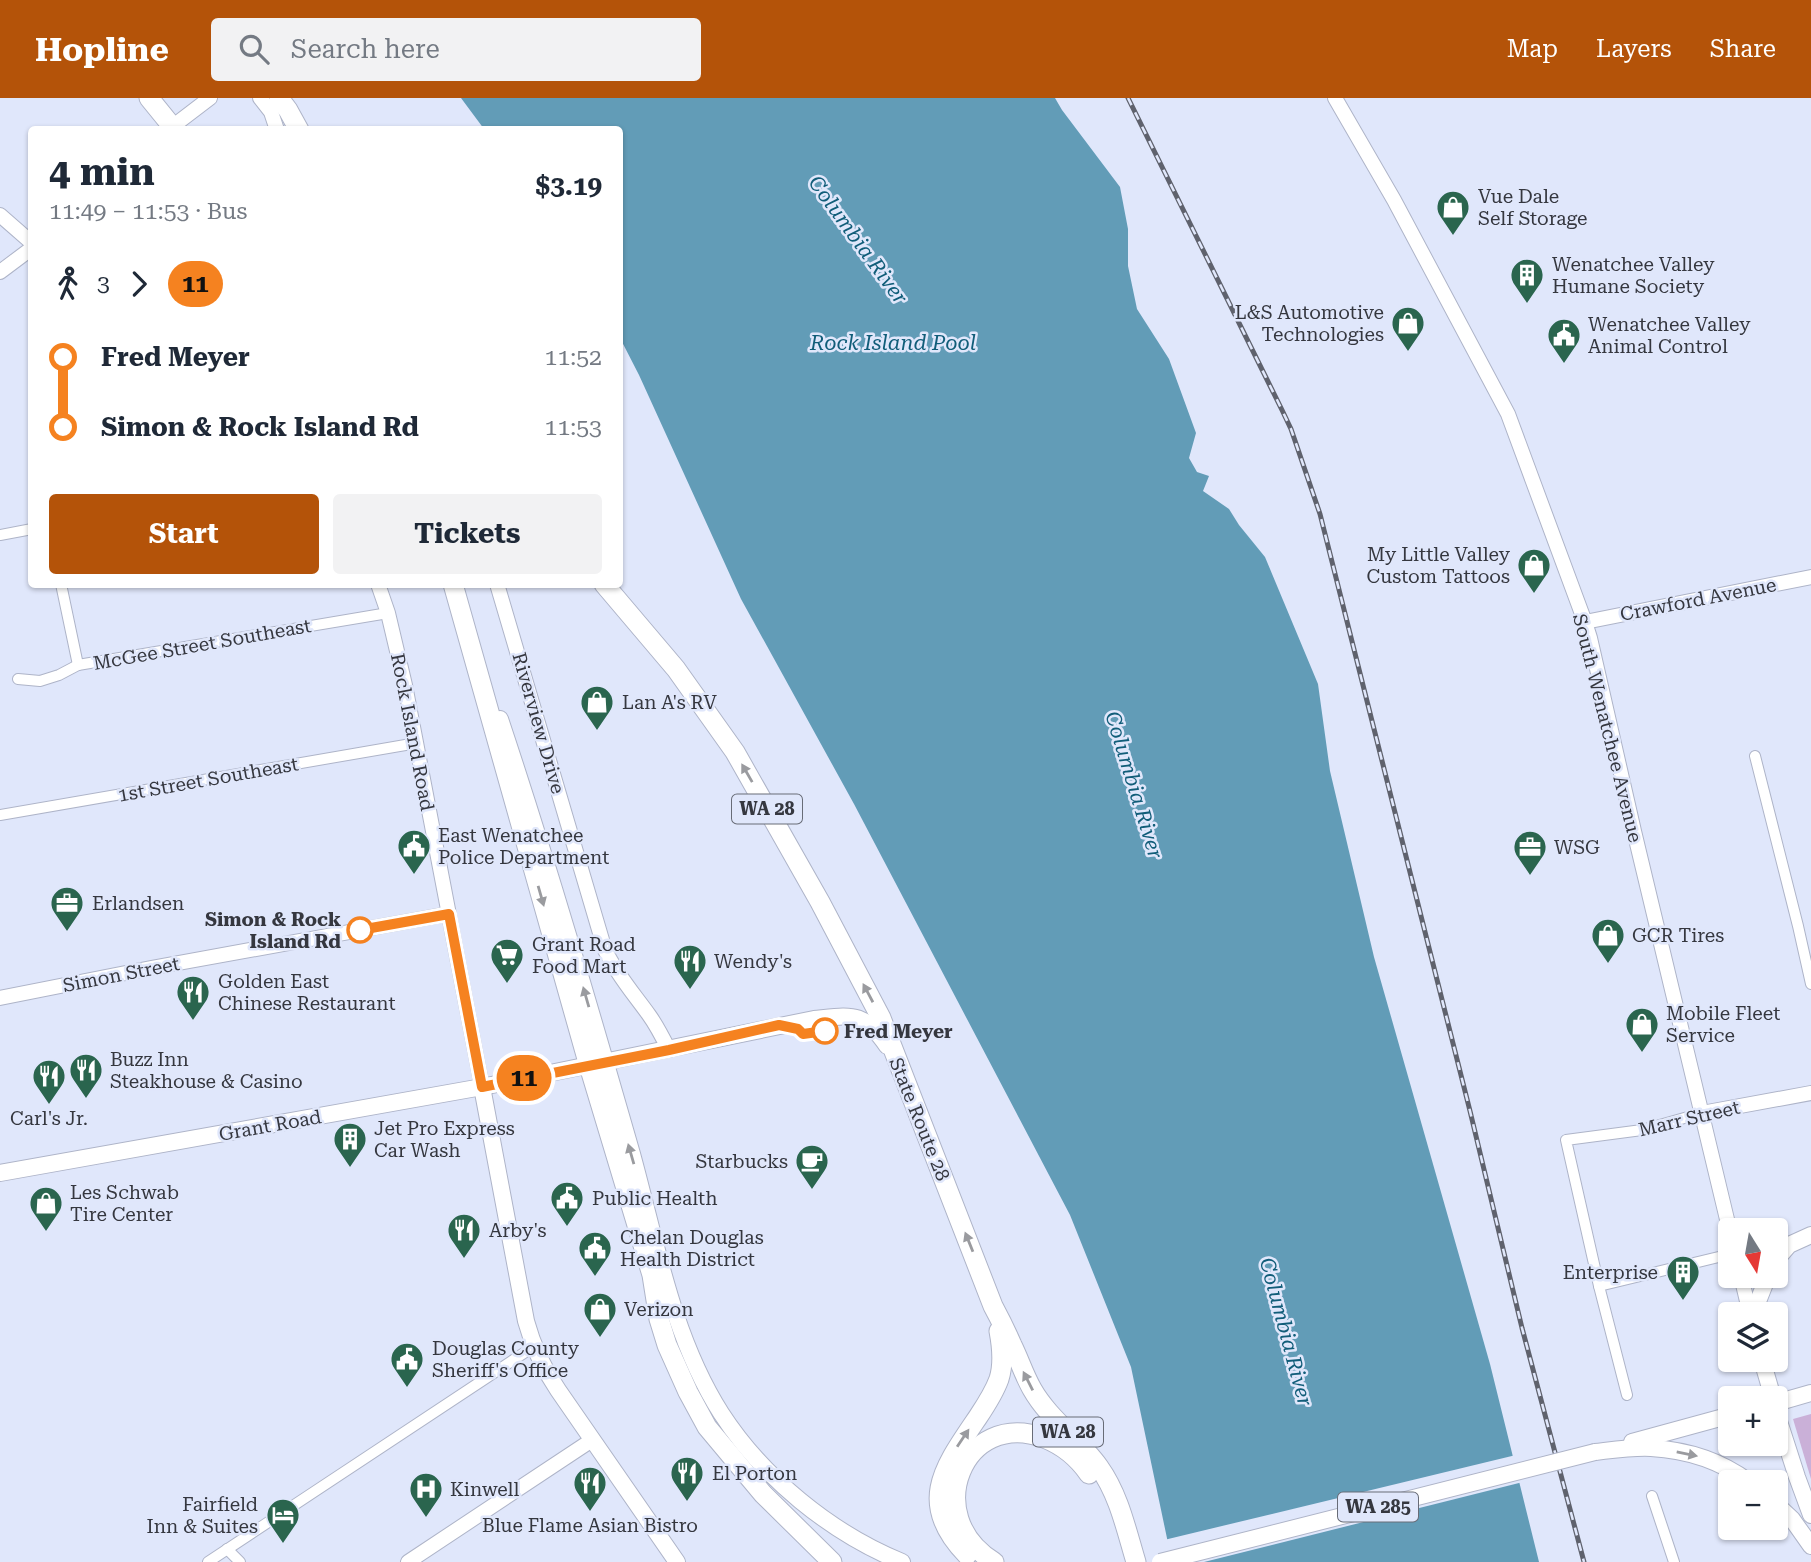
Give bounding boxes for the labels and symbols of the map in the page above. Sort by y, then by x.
water label: Columbia River [803,171,913,309]
place label: Vue Dale Self Storage [1478,185,1587,230]
shop icon: Vue Dale Self Storage [1434,188,1472,237]
place label: Wenatchee Valley Humane Society [1552,253,1715,298]
building icon: Wenatchee Valley Humane Society [1508,256,1546,305]
place label: L&S Automotive Technologies [1235,301,1384,346]
shop icon: L&S Automotive Technologies [1389,304,1427,353]
place label: Wenatchee Valley Animal Control [1588,313,1751,358]
public building icon: Wenatchee Valley Animal Control [1545,316,1583,365]
water label: Rock Island Pool [809,331,976,355]
place label: My Little Valley Custom Tattoos [1367,543,1511,588]
shop icon: My Little Valley Custom Tattoos [1515,546,1553,595]
street label: Crawford Avenue [1618,573,1778,626]
street label: South Wenatchee Avenue [1568,611,1647,845]
street label: McGee Street Southeast [91,614,313,675]
street label: Riverview Drive [507,650,570,796]
street label: Rock Island Road [386,651,439,813]
shop icon: Lan A's RV [578,683,616,732]
place label: Lan A's RV [622,691,717,714]
water label: Columbia River [1100,708,1168,862]
street label: 1st Street Southeast [116,752,300,807]
one-way arrow [741,763,753,782]
road number: WA 28 [732,794,802,824]
place label: East Wenatchee Police Department [438,824,609,869]
public building icon: East Wenatchee Police Department [395,827,433,876]
office icon: WSG [1511,828,1549,877]
place label: WSG [1554,836,1600,859]
office icon: Erlandsen [48,884,86,933]
one-way arrow [536,886,546,907]
place label: Erlandsen [92,892,184,915]
place label: Simon & Rock Island Rd [205,908,341,953]
shop icon: GCR Tires [1589,916,1627,965]
marker: Simon & Rock Island Rd [347,917,373,943]
place label: GCR Tires [1632,924,1724,947]
place label: Grant Road Food Mart [532,933,636,978]
supermarket icon: Grant Road Food Mart [488,936,526,985]
restaurant icon: Wendy's [671,942,709,991]
place label: Wendy's [714,950,792,973]
street label: Simon Street [61,952,181,997]
place label: Golden East Chinese Restaurant [218,970,396,1015]
restaurant icon: Golden East Chinese Restaurant [174,973,212,1022]
one-way arrow [862,984,874,1003]
one-way arrow [580,986,591,1008]
place label: Mobile Fleet Service [1666,1002,1780,1047]
shop icon: Mobile Fleet Service [1623,1005,1661,1054]
marker: Fred Meyer [812,1018,838,1044]
place label: Fred Meyer [844,1020,953,1043]
place label: Buzz Inn Steakhouse & Casino [110,1048,303,1093]
restaurant icon: Buzz Inn Steakhouse & Casino [67,1051,105,1100]
street label: State Route 28 [884,1054,955,1184]
line badge: 11 [492,1055,556,1101]
restaurant icon: Carl's Jr. [30,1057,68,1106]
street label: Marr Street [1636,1096,1742,1141]
street label: Grant Road [217,1105,323,1146]
place label: Carl's Jr. [10,1107,88,1130]
place label: Jet Pro Express Car Wash [374,1117,515,1162]
building icon: Jet Pro Express Car Wash [331,1120,369,1169]
cafe icon: Starbucks [793,1142,831,1191]
one-way arrow [626,1143,636,1164]
place label: Starbucks [696,1150,788,1173]
public building icon: Public Health [548,1179,586,1228]
place label: Les Schwab Tire Center [70,1181,179,1226]
shop icon: Les Schwab Tire Center [27,1184,65,1233]
place label: Public Health [592,1187,717,1210]
restaurant icon: Arby's [445,1211,483,1260]
north arrow [1718,1218,1788,1288]
place label: Arby's [489,1219,547,1242]
place label: Chelan Douglas Health District [620,1226,764,1271]
public building icon: Chelan Douglas Health District [576,1229,614,1278]
one-way arrow [963,1231,974,1252]
building icon: Enterprise [1664,1253,1702,1302]
water label: Columbia River [1255,1255,1317,1409]
place label: Enterprise [1563,1261,1658,1284]
shop icon: Verizon [581,1290,619,1339]
place label: Verizon [624,1298,693,1321]
place label: Douglas County Sheriff's Office [432,1337,580,1382]
public building icon: Douglas County Sheriff's Office [388,1340,426,1389]
one-way arrow [1022,1370,1034,1390]
road number: WA 28 [1033,1418,1103,1447]
one-way arrow [956,1429,970,1447]
one-way arrow [1676,1449,1698,1460]
restaurant icon: El Porton [668,1454,706,1503]
place label: El Porton [712,1462,797,1485]
restaurant icon: Blue Flame Asian Bistro [571,1464,609,1513]
hospital icon: Kinwell [407,1470,445,1519]
place label: Kinwell [450,1478,519,1501]
road number: WA 285 [1338,1492,1418,1522]
place label: Fairfield Inn & Suites [147,1493,258,1538]
hotel icon: Fairfield Inn & Suites [264,1496,302,1545]
place label: Blue Flame Asian Bistro [482,1514,698,1537]

